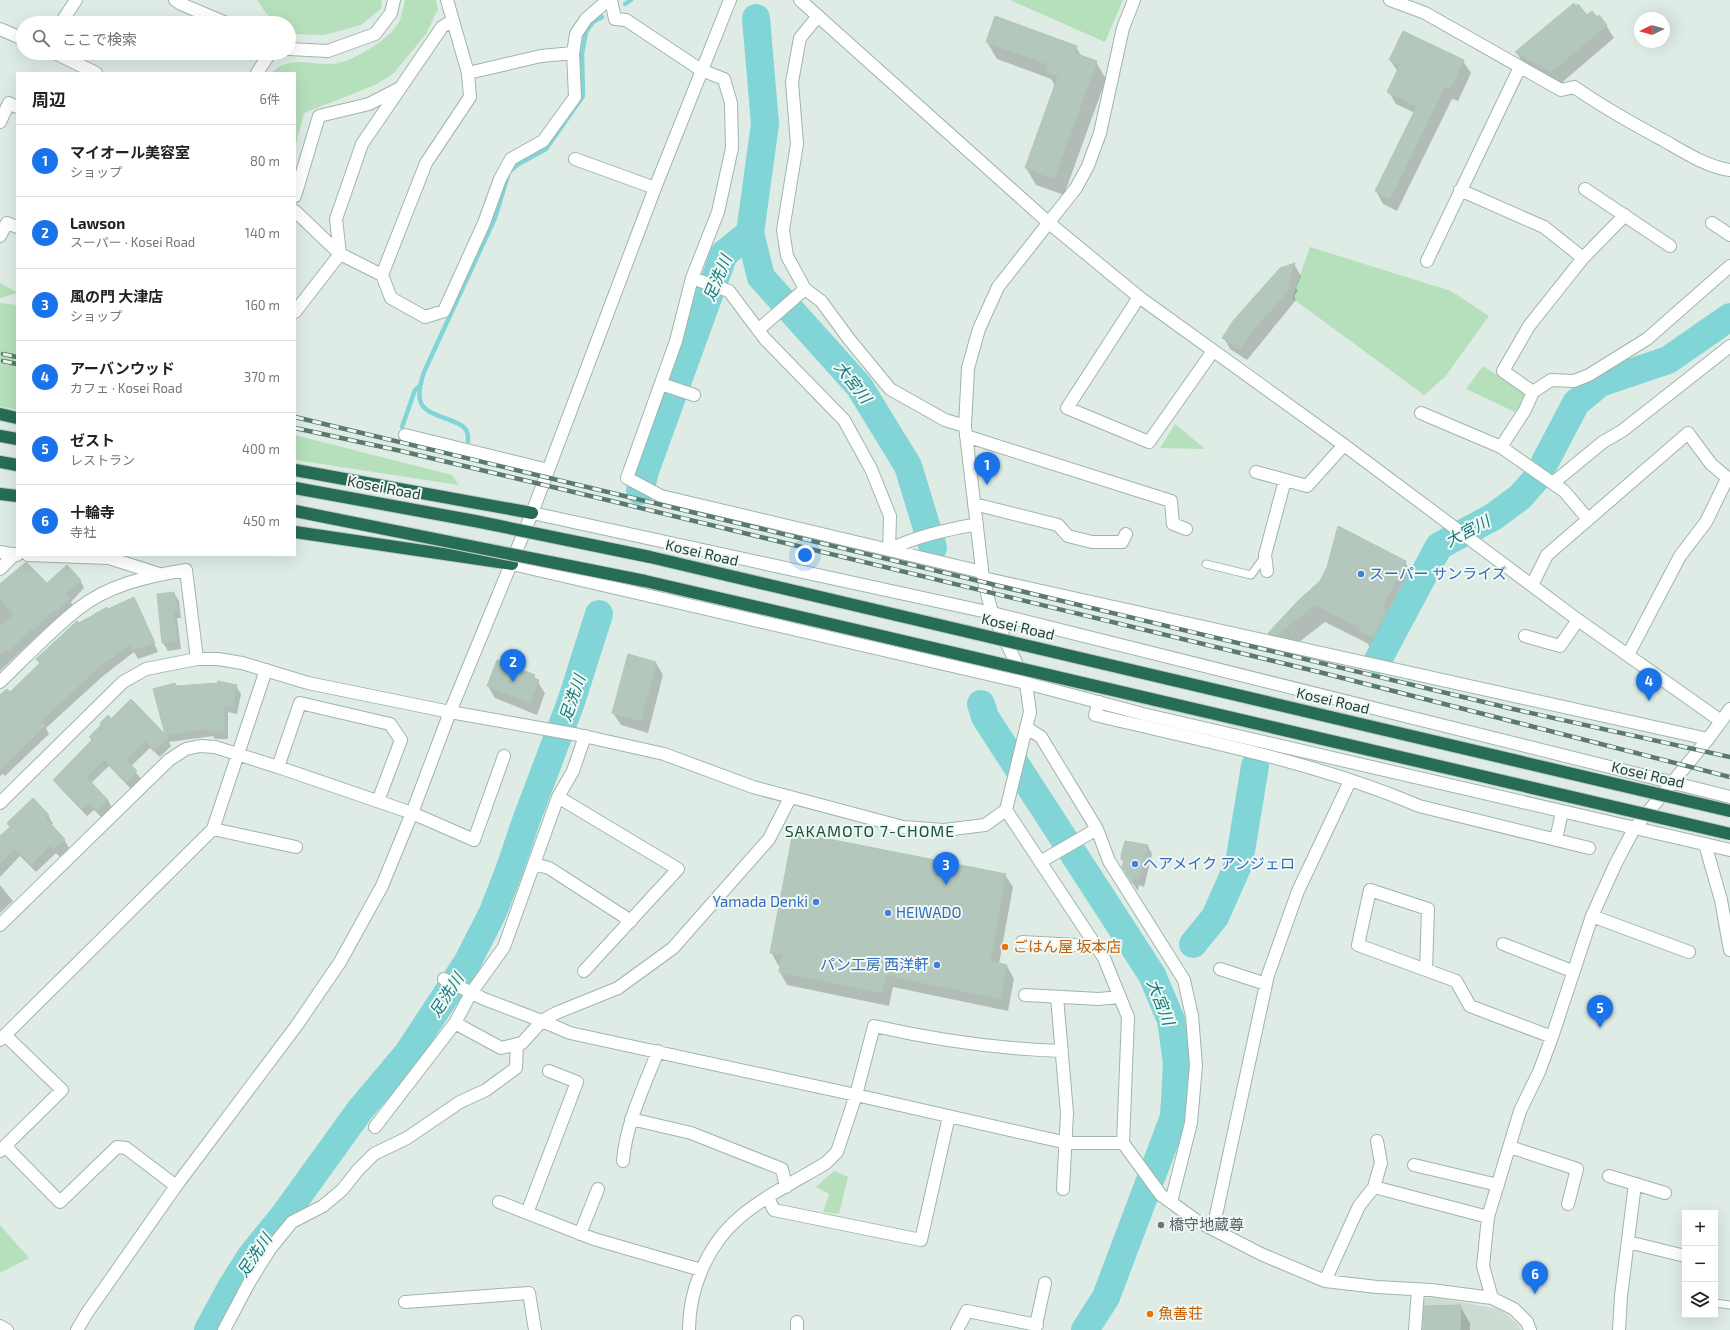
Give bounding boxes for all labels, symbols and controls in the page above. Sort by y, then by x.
north arrow [1634,12,1670,48]
search box [16,16,296,60]
icon: search [30,27,52,49]
text: ここで検索 [62,30,137,48]
text: 周辺 [32,89,66,109]
text: 6件 [260,91,280,107]
text: マイオール美容室 [70,143,190,161]
text: 1 [42,153,48,169]
text: 80 m [250,153,280,169]
text: ショップ [70,164,122,180]
text: Lawson [70,214,125,232]
text: 2 [41,225,49,241]
text: 140 m [245,225,280,241]
text: スーパー · Kosei Road [70,234,195,250]
water label: 足洗川 [698,250,735,304]
text: 風の門 大津店 [70,287,163,305]
text: 3 [41,297,49,313]
text: 160 m [245,297,280,313]
text: ショップ [70,308,122,324]
water label: 大宮川 [831,357,877,408]
text: アーバンウッド [70,359,175,377]
text: 4 [41,369,49,385]
text: 370 m [244,369,280,385]
text: カフェ · Kosei Road [70,380,182,396]
text: ゼスト [70,431,115,449]
text: 5 [41,441,49,457]
text: 400 m [242,441,280,457]
text: レストラン [70,452,135,468]
pin: 1 [974,452,1000,485]
street label: Kosei Road [346,471,422,503]
text: 十輪寺 [70,503,115,521]
water label: 大宮川 [1441,510,1494,550]
text: 6 [41,513,49,529]
text: 450 m [243,513,280,529]
text: 寺社 [70,524,96,540]
street label: Kosei Road [664,535,741,569]
your location [795,545,815,565]
place label: スーパー サンライズ [1369,564,1507,582]
marker: スーパー サンライズ [1356,569,1366,579]
street label: Kosei Road [980,609,1057,643]
pin: 2 [500,649,526,682]
pin: 4 [1636,668,1662,701]
water label: 足洗川 [555,670,589,724]
street label: Kosei Road [1295,683,1372,717]
street label: Kosei Road [1610,757,1687,791]
district label: SAKAMOTO 7-CHOME [785,821,955,840]
pin: 3 [933,852,959,885]
place label: ヘアメイク アンジェロ [1143,854,1295,872]
marker: ヘアメイク アンジェロ [1130,859,1140,869]
place label: Yamada Denki [712,892,808,910]
marker: Yamada Denki [811,897,821,907]
place label: HEIWADO [896,903,962,921]
marker: HEIWADO [883,908,893,918]
place label: ごはん屋 坂本店 [1013,937,1121,955]
marker: ごはん屋 坂本店 [1000,942,1010,952]
place label: パン工房 西洋軒 [820,955,929,973]
marker: パン工房 西洋軒 [932,960,942,970]
water label: 足洗川 [425,968,468,1020]
water label: 大宮川 [1144,976,1180,1029]
pin: 5 [1587,995,1613,1028]
map controls [1682,1210,1718,1318]
button: + [1682,1210,1718,1246]
place label: 橋守地蔵尊 [1169,1215,1244,1233]
marker: 橋守地蔵尊 [1156,1220,1166,1230]
water label: 足洗川 [232,1228,276,1280]
button: − [1682,1246,1718,1282]
pin: 6 [1522,1261,1548,1294]
button: layers [1682,1282,1718,1318]
place label: 魚善荘 [1158,1304,1203,1322]
marker: 魚善荘 [1145,1309,1155,1319]

